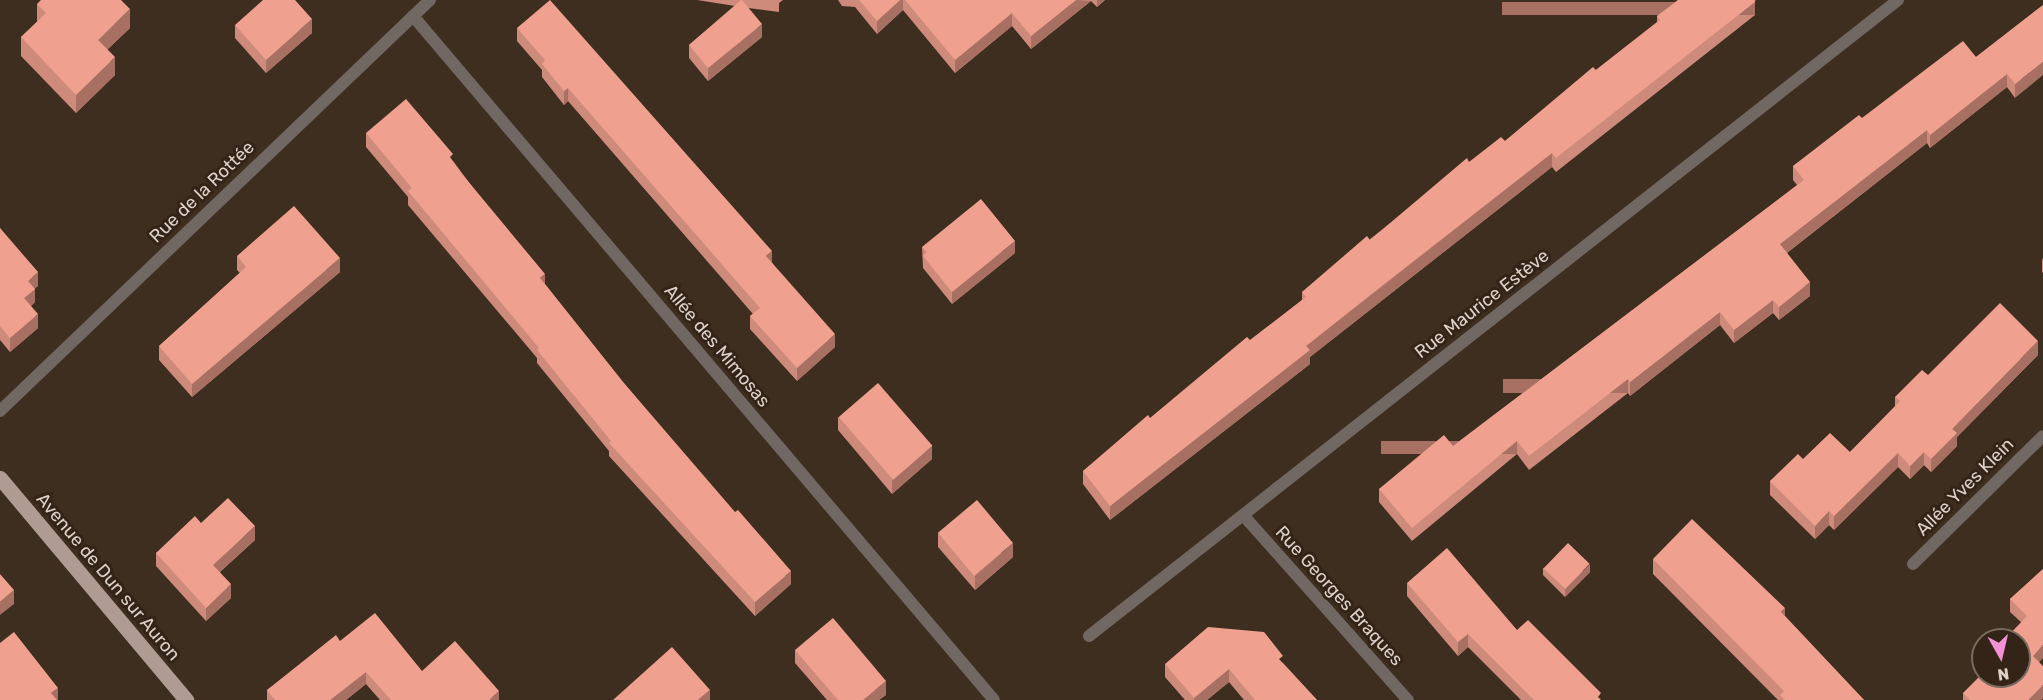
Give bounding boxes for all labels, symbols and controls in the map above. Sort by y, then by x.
street label: Rue de la Rottée [145,137,259,247]
street label: Rue Maurice Estève [1411,245,1553,363]
street label: Allée des Mimosas [660,280,774,412]
street label: Allée Yves Klein [1911,433,2019,541]
street label: Avenue de Dun sur Auron [31,488,185,666]
street label: Rue Georges Braques [1271,522,1407,670]
north arrow [1971,628,2031,688]
text: N [1996,664,2010,685]

